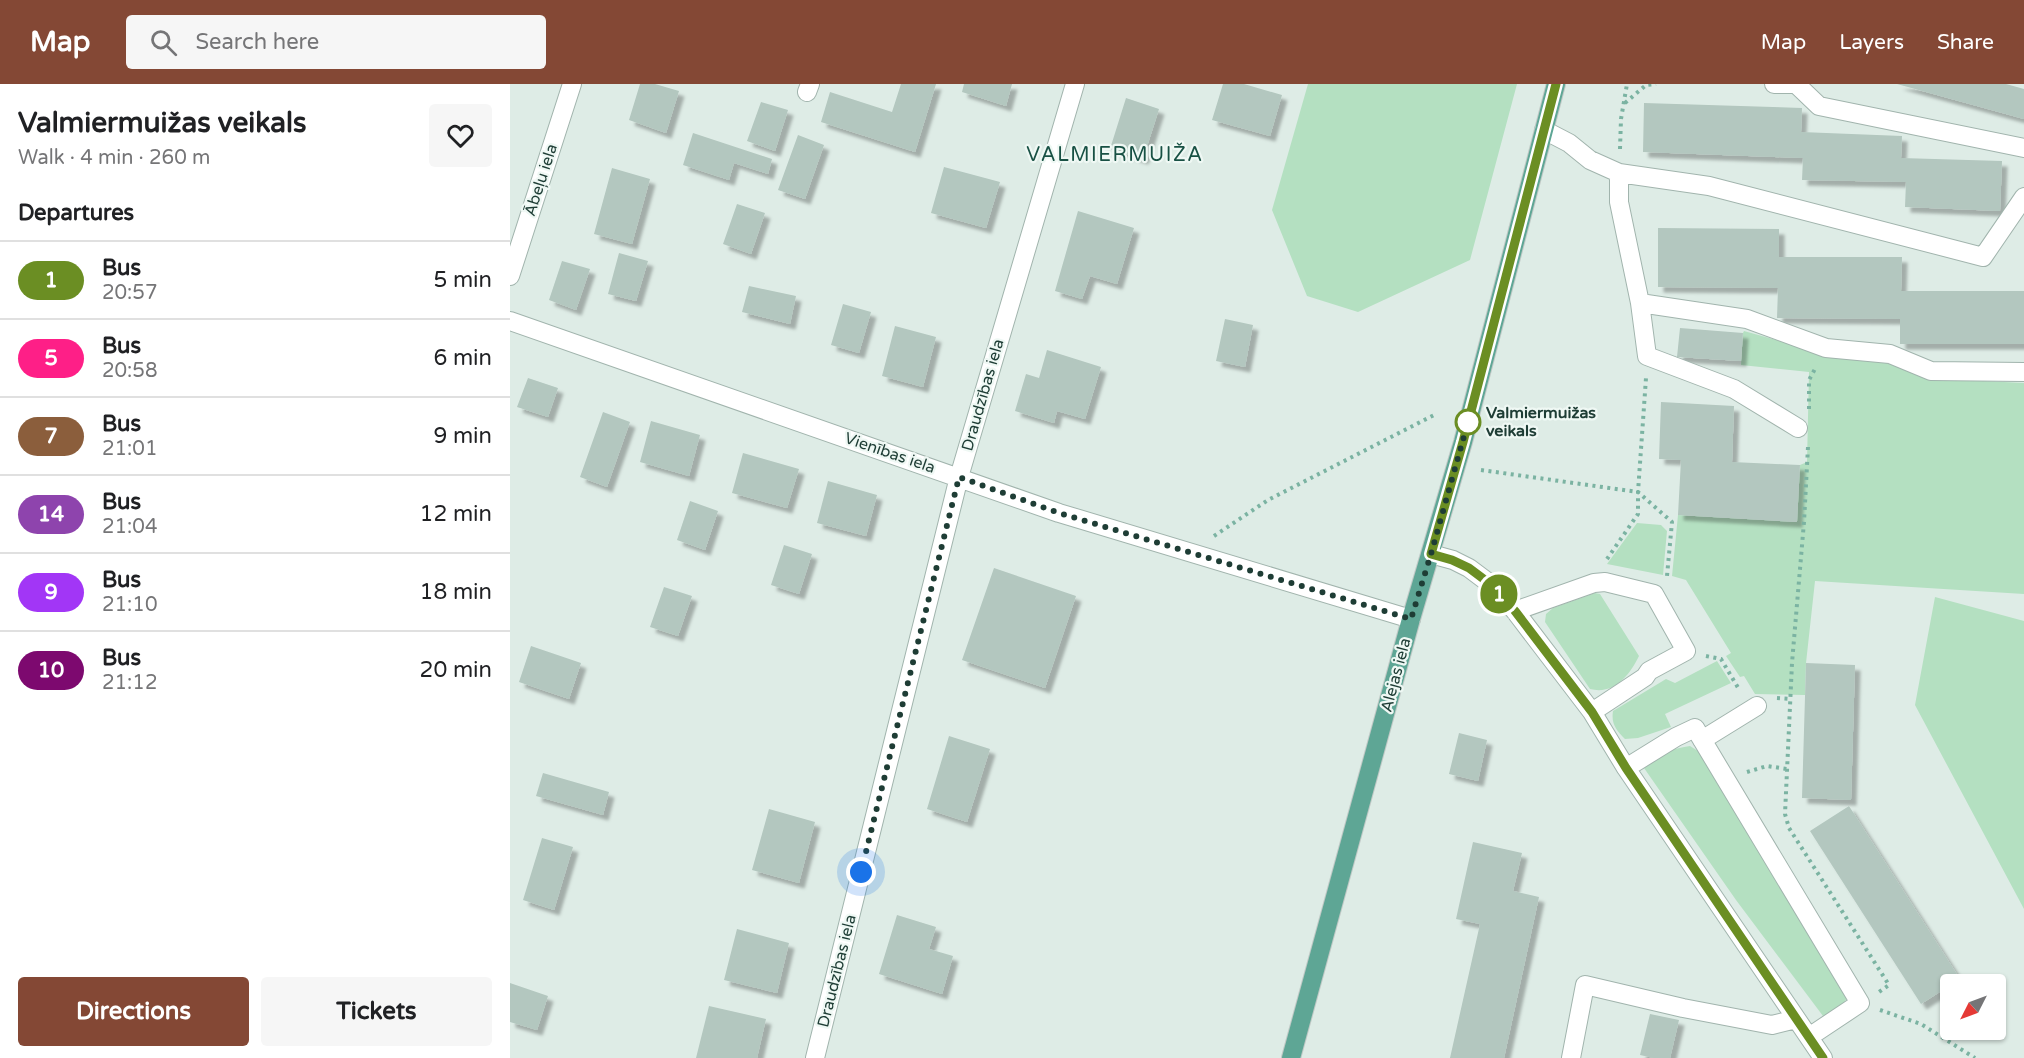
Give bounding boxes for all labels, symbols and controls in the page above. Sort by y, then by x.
search box [126,15,546,69]
text: Map [30,25,90,59]
icon: search [147,26,180,59]
text: Search here [195,29,319,55]
text: Map [1761,30,1806,55]
text: Layers [1839,30,1904,55]
text: Share [1937,30,1994,55]
button: heart [429,104,492,167]
text: Valmiermuižas veikals [18,106,306,140]
street label: Ābeļu iela [520,141,562,219]
district label: VALMIERMUIŽA [1026,142,1204,167]
text: Walk · 4 min · 260 m [18,146,210,170]
text: Departures [18,200,134,226]
text: Bus [102,255,141,281]
text: 5 min [433,267,492,293]
text: 1 [44,268,58,293]
text: 20:57 [102,281,157,305]
text: Bus [102,333,141,359]
street label: Draudzības iela [957,337,1009,453]
text: 6 min [433,345,492,371]
text: 5 [44,346,58,371]
text: 20:58 [102,359,157,383]
place label: Valmiermuižas veikals [1486,403,1596,441]
marker: Valmiermuižas veikals [1455,409,1481,435]
text: Bus [102,411,141,437]
text: 9 min [433,423,492,449]
text: 7 [44,424,58,449]
street label: Vienības iela [842,428,938,478]
text: 21:01 [102,437,157,461]
text: Bus [102,489,141,515]
text: 12 min [420,501,492,527]
text: 14 [38,502,64,527]
text: 21:04 [102,515,157,539]
text: Bus [102,567,141,593]
line badge: 1 [1480,574,1518,614]
text: 18 min [420,579,492,605]
text: 9 [44,580,58,605]
text: 1 [1492,582,1506,607]
text: 21:10 [102,593,157,617]
street label: Alejas iela [1377,636,1415,714]
text: Bus [102,645,141,671]
text: 20 min [420,657,492,683]
text: 10 [38,658,64,683]
text: 21:12 [102,671,157,695]
your location [846,857,876,887]
street label: Draudzības iela [813,912,861,1030]
north arrow [1940,974,2006,1040]
map controls [1940,974,2006,1040]
button: Directions [18,977,249,1046]
button: Tickets [261,977,492,1046]

